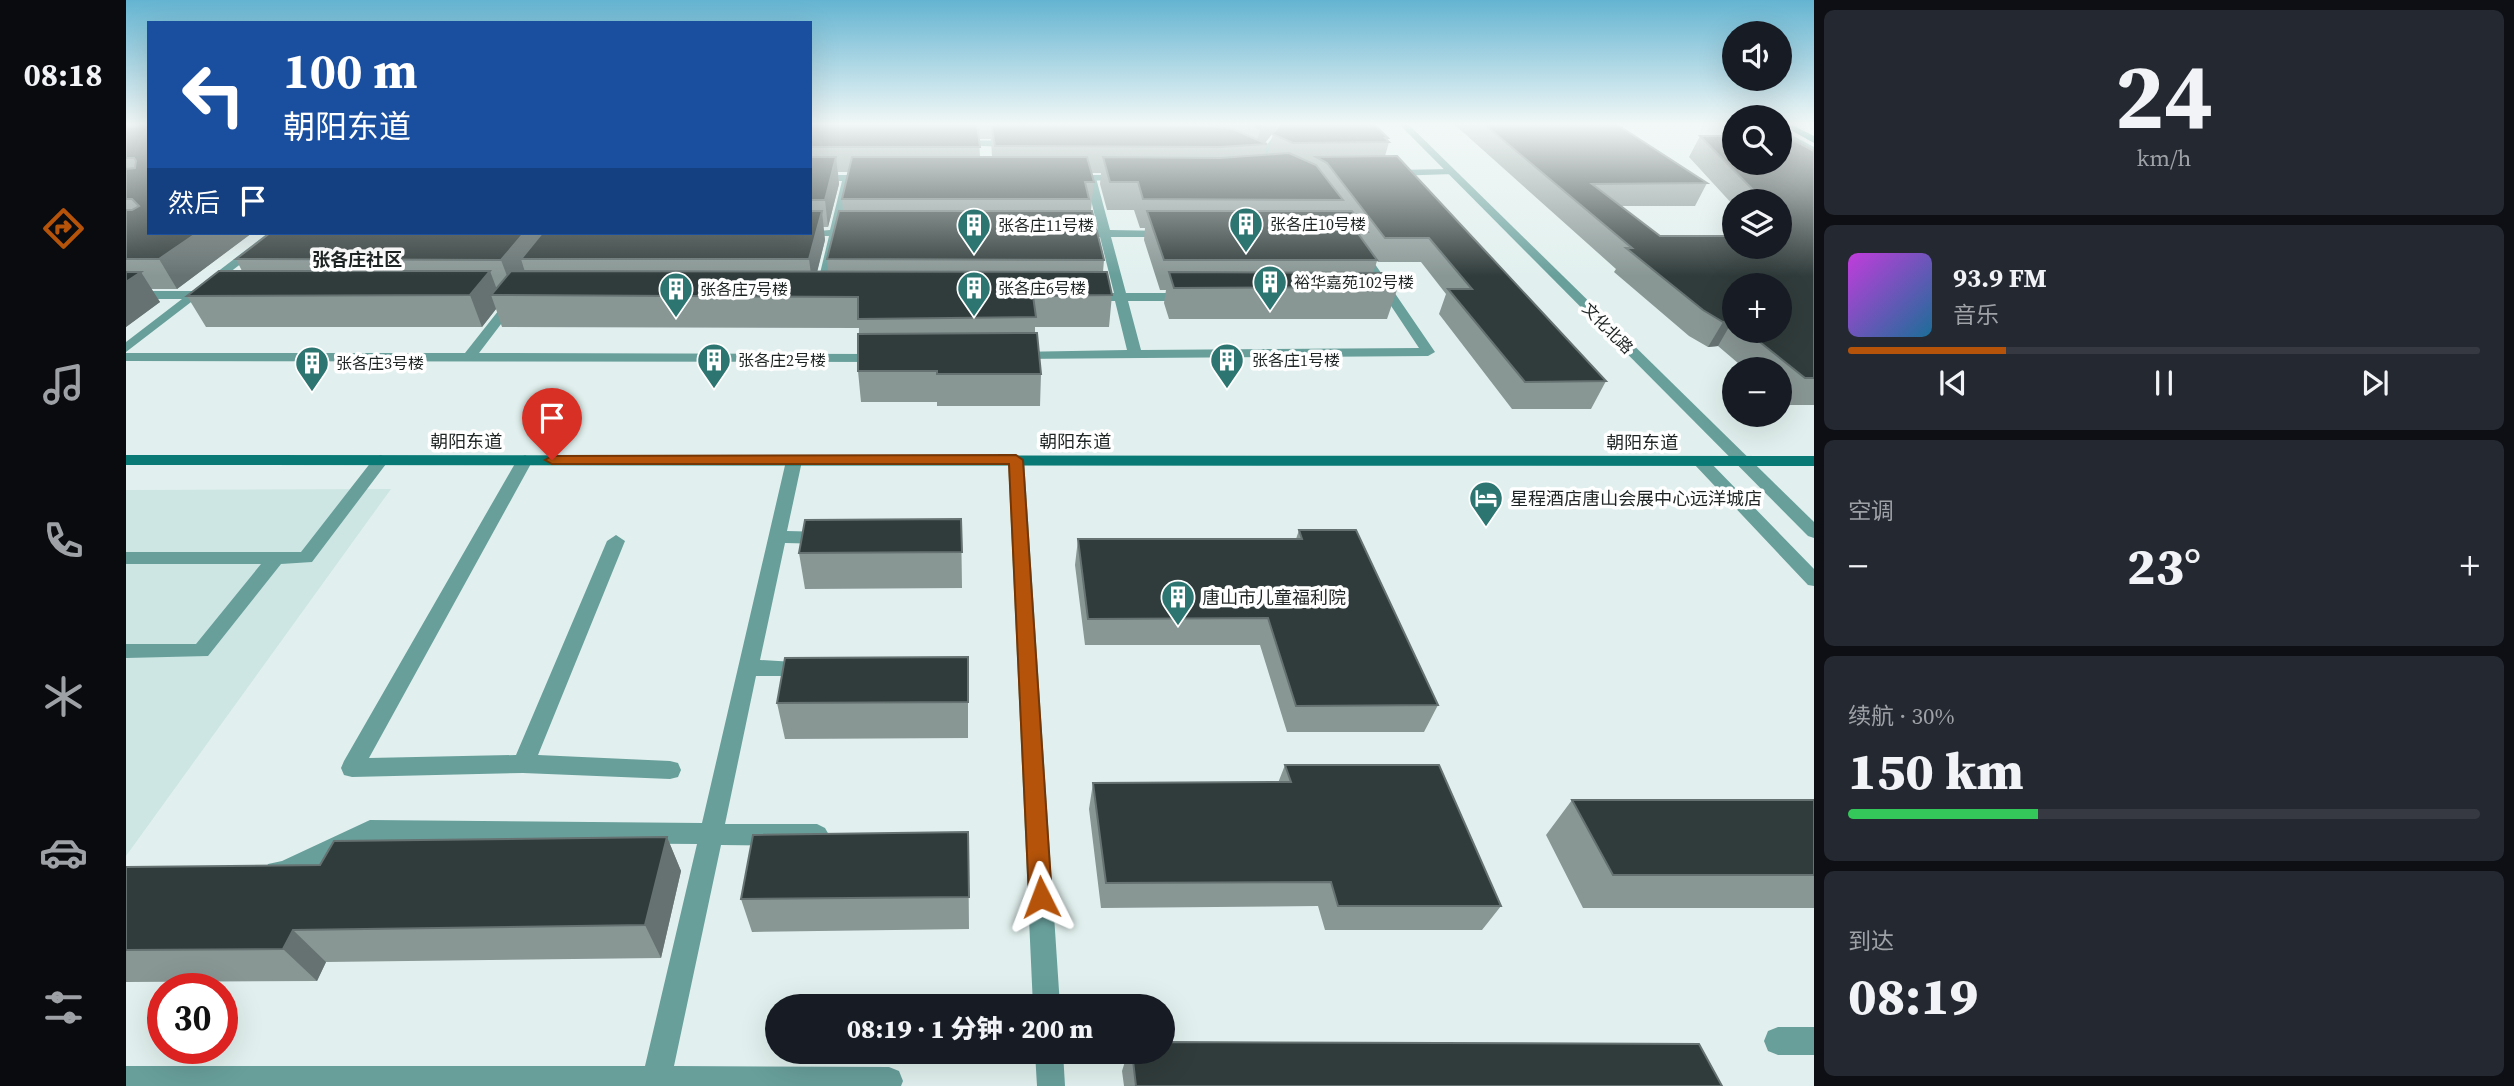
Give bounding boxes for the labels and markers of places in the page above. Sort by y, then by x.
building icon: 张各庄10号楼 [1227,205,1265,254]
building icon: 张各庄11号楼 [955,206,993,255]
place label: 张各庄10号楼 [1270,213,1366,235]
place label: 张各庄11号楼 [998,214,1094,236]
building icon: 裕华嘉苑102号楼 [1251,263,1289,312]
building icon: 张各庄6号楼 [955,269,993,318]
building icon: 张各庄7号楼 [657,270,695,319]
place label: 裕华嘉苑102号楼 [1294,271,1414,293]
place label: 张各庄6号楼 [998,277,1086,299]
place label: 张各庄7号楼 [700,278,788,300]
building icon: 张各庄2号楼 [695,341,733,390]
building icon: 张各庄1号楼 [1208,341,1246,390]
building icon: 张各庄3号楼 [293,344,331,393]
place label: 张各庄2号楼 [738,349,826,371]
place label: 张各庄1号楼 [1252,349,1340,371]
place label: 张各庄3号楼 [336,352,424,374]
pin [522,388,582,460]
hotel icon: 星程酒店唐山会展中心远洋城店 [1467,479,1505,528]
place label: 星程酒店唐山会展中心远洋城店 [1510,486,1762,511]
building icon: 唐山市儿童福利院 [1159,578,1197,627]
place label: 唐山市儿童福利院 [1202,585,1346,610]

